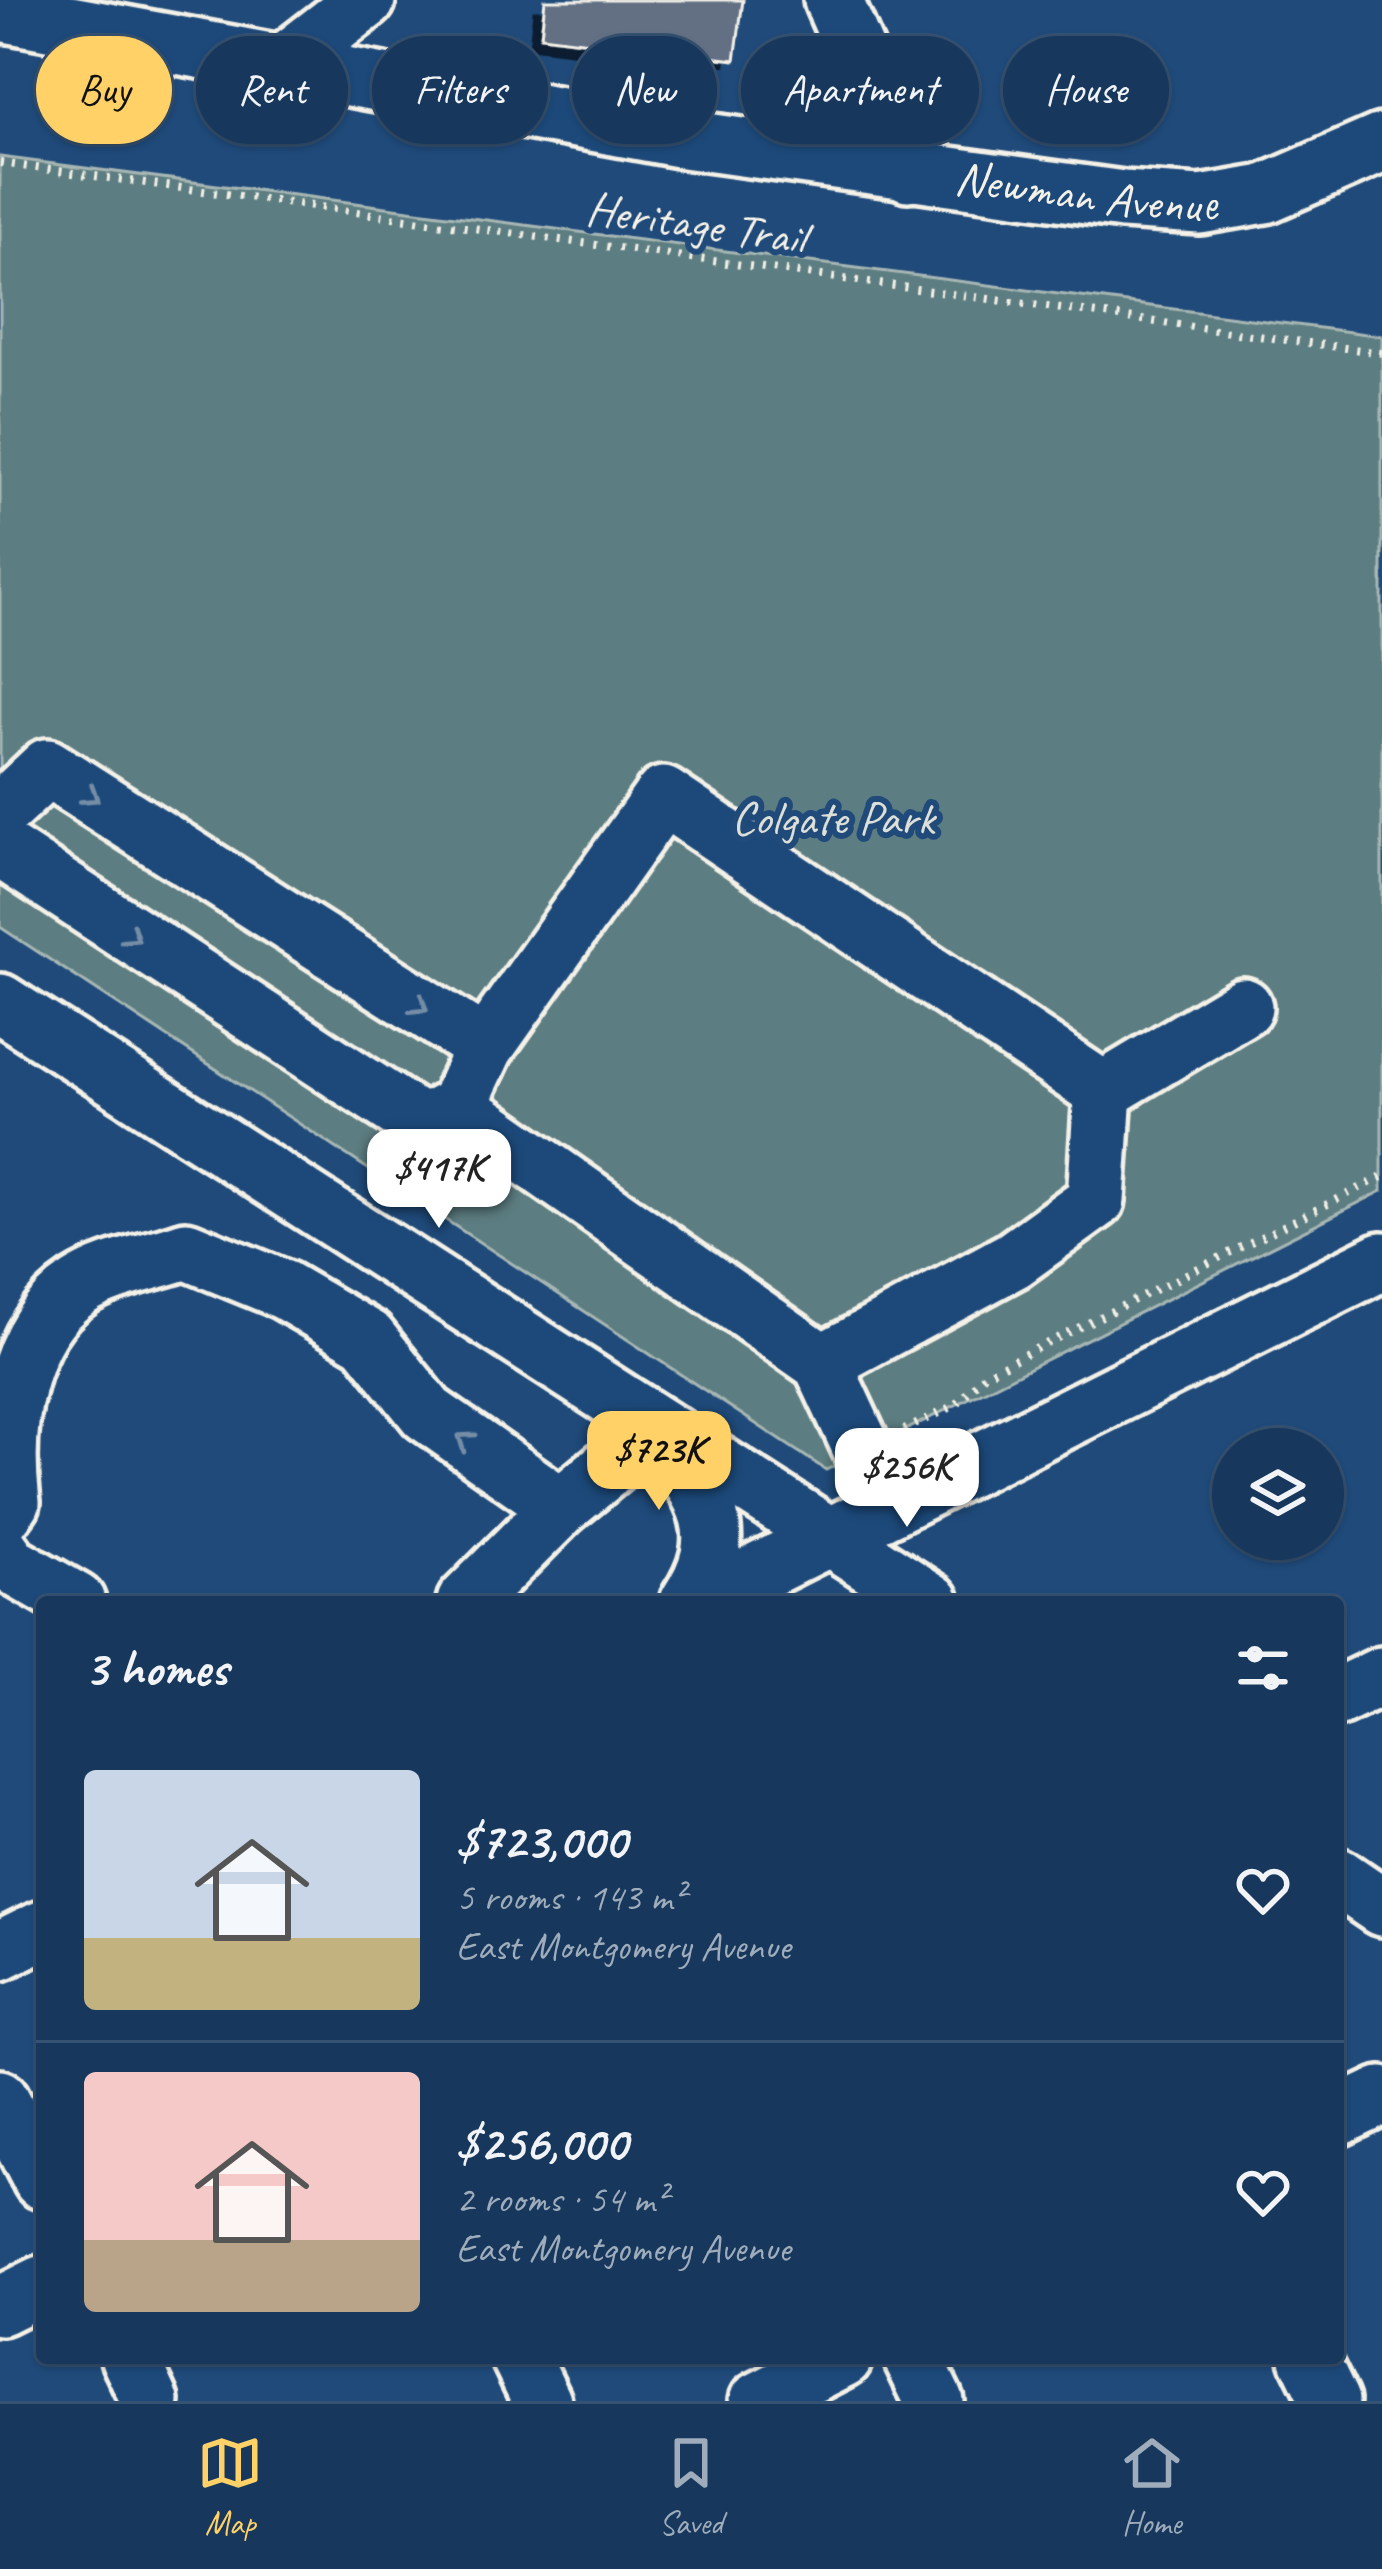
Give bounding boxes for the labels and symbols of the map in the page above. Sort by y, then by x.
street label: Newman Avenue [952,147,1224,235]
street label: Heritage Trail [583,178,817,269]
one-way arrow [78,782,100,804]
park label: Colgate Park [731,788,938,848]
one-way arrow [119,921,141,943]
one-way arrow [406,991,428,1013]
pin: $417K [355,1129,523,1231]
pin: $723K [575,1411,743,1513]
pin: $256K [823,1428,991,1530]
one-way arrow [456,1432,478,1454]

